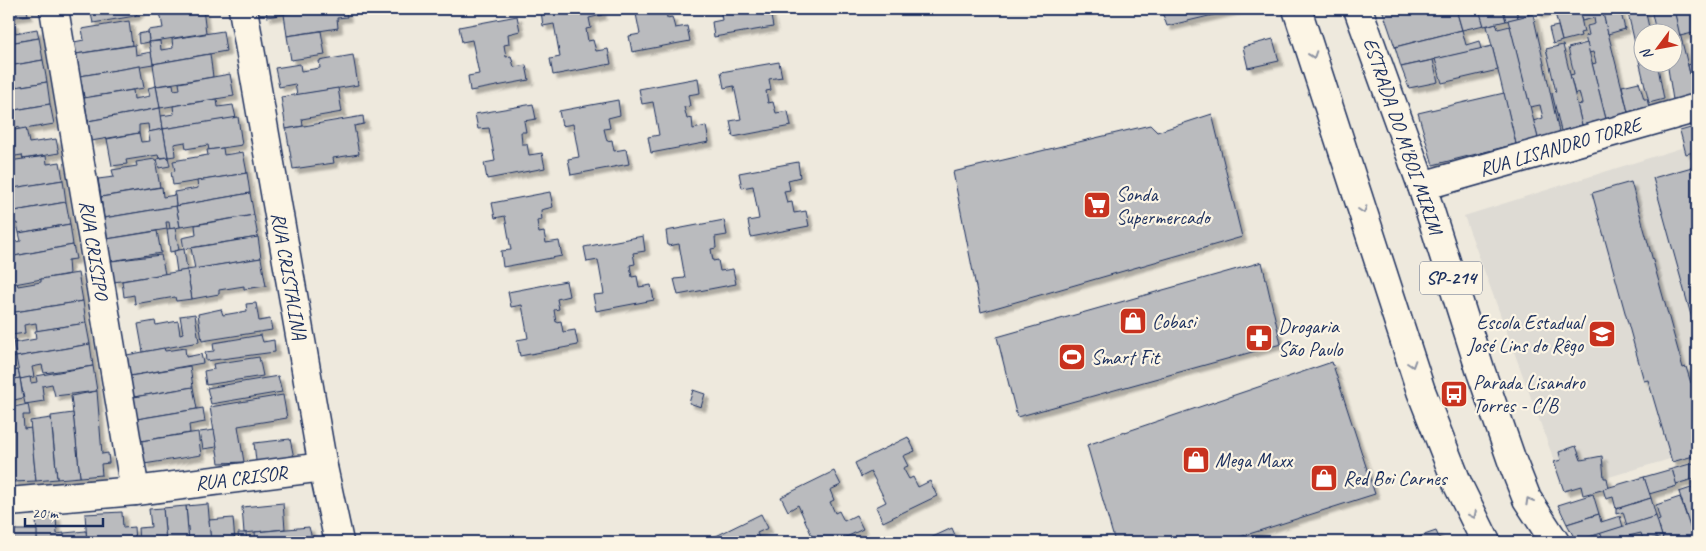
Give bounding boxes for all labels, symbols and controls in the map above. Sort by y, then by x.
north arrow [1634,22,1684,72]
street label: ESTRADA DO M'BOI MIRIM [1358,35,1449,239]
text: N [1637,44,1657,63]
one-way arrow [1307,50,1317,59]
street label: RUA LISANDRO TORRE [1476,111,1646,182]
place label: Sonda Supermercado [1116,182,1212,230]
supermarket icon: Sonda Supermercado [1082,190,1112,220]
street label: RUA CRISIPO [74,199,114,303]
one-way arrow [1357,205,1367,213]
street label: RUA CRISTALINA [265,210,313,343]
road number: SP-214 [1420,262,1482,294]
shop icon: Cobasi [1118,306,1148,336]
place label: Cobasi [1152,309,1198,334]
place label: Escola Estadual José Lins do Rêgo [1467,310,1587,358]
place label: Drogaria São Paulo [1278,314,1343,362]
school or university icon: Escola Estadual José Lins do Rêgo [1587,319,1617,349]
pharmacy icon: Drogaria São Paulo [1244,323,1274,353]
sports icon: Smart Fit [1057,342,1087,372]
place label: Smart Fit [1091,345,1161,370]
one-way arrow [1407,360,1417,368]
place label: Parada Lisandro Torres - C/B [1473,370,1586,418]
bus stop icon: Parada Lisandro Torres - C/B [1439,379,1469,409]
shop icon: Mega Maxx [1181,445,1211,475]
place label: Mega Maxx [1215,448,1294,473]
street label: RUA CRISOR [194,460,290,496]
shop icon: Red Boi Carnes [1309,463,1339,493]
place label: Red Boi Carnes [1343,466,1449,491]
scale bar [25,496,102,528]
one-way arrow [1525,498,1535,507]
text: 20 m [32,504,59,523]
one-way arrow [1466,510,1477,519]

